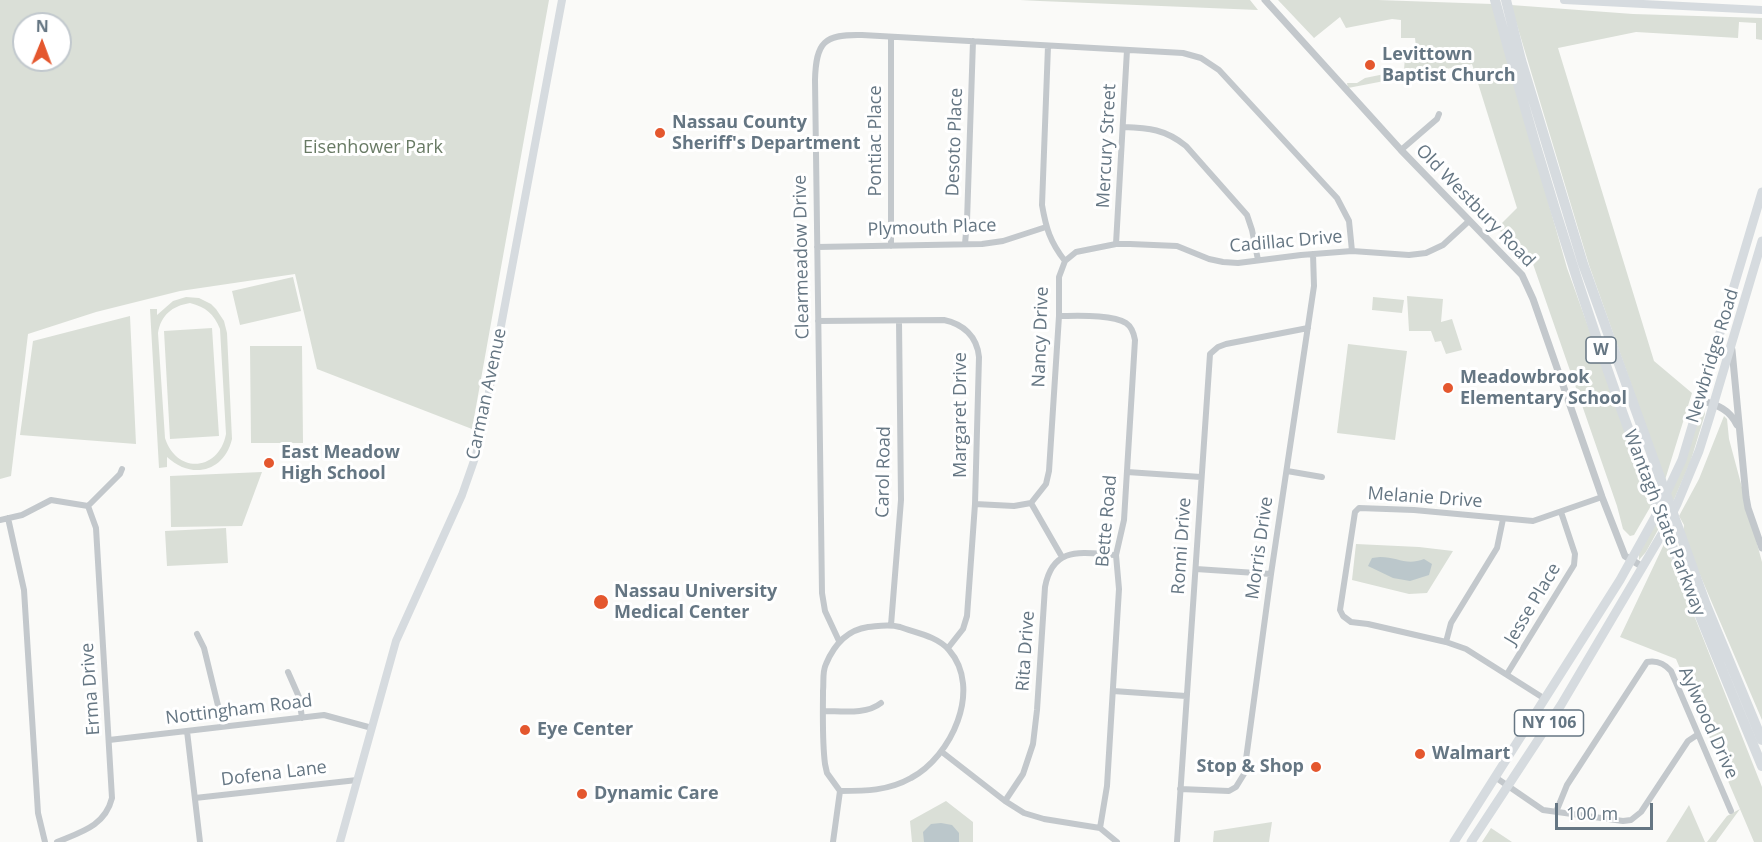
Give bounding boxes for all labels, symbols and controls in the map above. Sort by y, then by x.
north arrow [12,12,72,72]
text: N [36,15,49,37]
place label: Levittown Baptist Church [1382,44,1515,86]
marker: Levittown Baptist Church [1363,58,1377,72]
street label: Mercury Street [1093,83,1121,209]
street label: Pontiac Place [865,85,887,197]
street label: Desoto Place [942,87,968,197]
place label: Nassau County Sheriff's Department [672,112,861,154]
marker: Nassau County Sheriff's Department [653,126,667,140]
park label: Eisenhower Park [303,137,443,159]
street label: Old Westbury Road [1411,140,1539,272]
street label: Clearmeadow Drive [790,175,814,339]
street label: Plymouth Place [867,215,997,241]
street label: Cadillac Drive [1229,226,1343,258]
street label: Nancy Drive [1028,286,1054,388]
street label: Newbridge Road [1682,286,1744,426]
street label: Carman Avenue [463,326,511,462]
road number: W [1586,337,1616,363]
street label: Margaret Drive [950,352,972,478]
place label: Meadowbrook Elementary School [1460,367,1627,410]
marker: Meadowbrook Elementary School [1441,381,1455,395]
street label: Carol Road [872,426,896,518]
street label: Wantagh State Parkway [1618,427,1710,619]
place label: East Meadow High School [281,442,400,484]
marker: East Meadow High School [262,456,276,470]
street label: Bette Road [1092,474,1122,568]
street label: Melanie Drive [1367,483,1483,513]
street label: Morris Drive [1242,495,1278,601]
street label: Ronni Drive [1168,497,1196,595]
street label: Jesse Place [1500,559,1566,649]
place label: Nassau University Medical Center [614,581,777,624]
marker: Nassau University Medical Center [592,593,610,611]
street label: Rita Drive [1012,610,1040,692]
street label: Erma Drive [77,642,105,736]
street label: Aylwood Drive [1674,664,1742,782]
street label: Nottingham Road [164,690,314,730]
road number: NY 106 [1514,710,1584,736]
place label: Eye Center [537,719,633,741]
marker: Eye Center [518,723,532,737]
place label: Walmart [1432,743,1510,765]
marker: Walmart [1413,747,1427,761]
place label: Stop & Shop [1197,756,1304,778]
street label: Dofena Lane [220,757,328,791]
marker: Stop & Shop [1309,760,1323,774]
place label: Dynamic Care [594,783,719,805]
marker: Dynamic Care [575,787,589,801]
scale bar [1558,791,1656,829]
text: 100 m [1566,801,1618,825]

